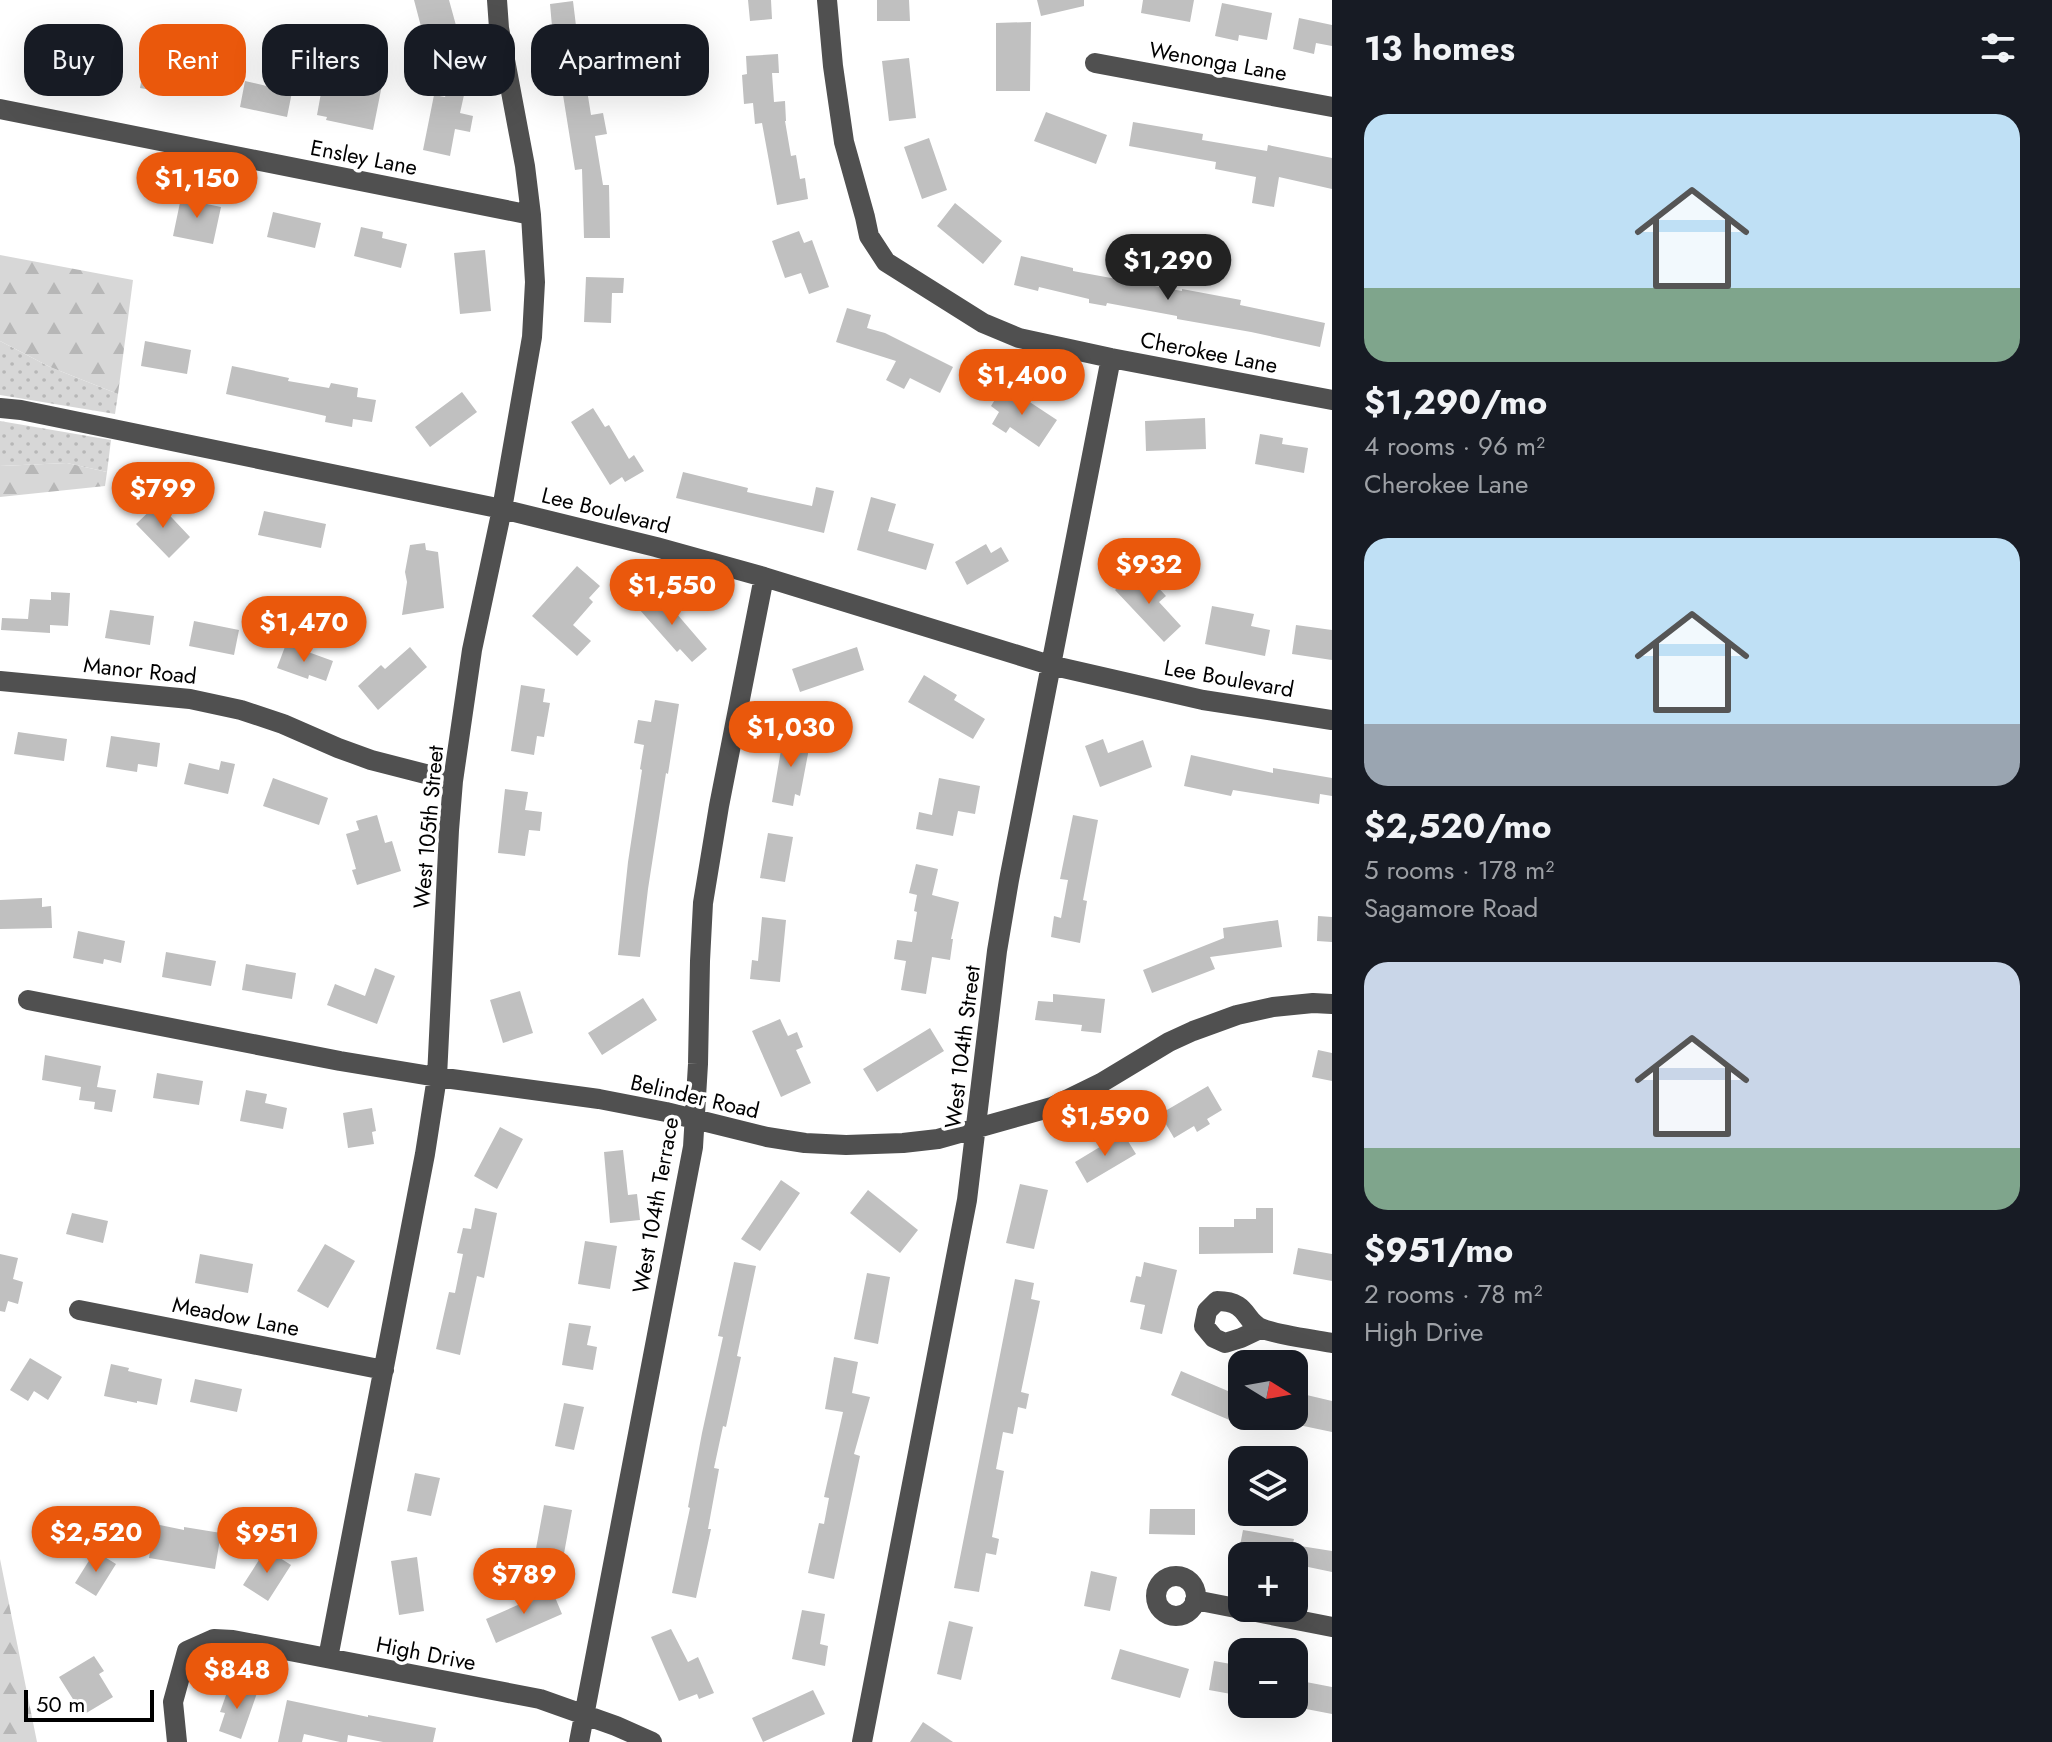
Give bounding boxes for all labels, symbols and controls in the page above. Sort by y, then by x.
chip: Buy [24,24,123,96]
chip: Rent [139,24,246,96]
chip: Filters [262,24,388,96]
chip: New [404,24,515,96]
chip: Apartment [531,24,709,96]
text: 13 homes [1364,24,1515,73]
icon: filters [1976,26,2020,70]
street label: Wenonga Lane [1147,33,1289,89]
street label: Ensley Lane [308,131,420,183]
pin: $1,150 [132,152,262,220]
text: $1,150 [154,159,240,197]
icon: home [1620,166,1764,310]
pin: $1,290 [1103,234,1233,302]
text: $1,290 [1123,241,1213,279]
street label: Cherokee Lane [1138,323,1280,381]
pin: $1,400 [957,349,1087,417]
text: $1,400 [977,356,1067,394]
text: $1,290/mo [1364,378,1547,427]
text: 4 rooms · 96 m² [1364,427,1545,465]
pin: $799 [116,462,210,530]
text: Cherokee Lane [1364,465,1528,503]
text: $799 [130,469,196,507]
street label: Lee Boulevard [538,479,674,541]
pin: $932 [1102,538,1196,606]
text: $932 [1116,545,1182,583]
pin: $1,550 [607,559,737,627]
text: $1,550 [628,566,716,604]
icon: home [1620,590,1764,734]
pin: $1,470 [239,596,369,664]
text: $1,470 [260,603,348,641]
street label: Manor Road [82,648,198,692]
street label: Lee Boulevard [1162,651,1296,705]
pin: $1,030 [726,701,856,769]
text: $1,030 [747,708,835,746]
street label: West 105th Street [405,743,451,910]
text: $2,520/mo [1364,802,1551,851]
text: 5 rooms · 178 m² [1364,851,1554,889]
text: Sagamore Road [1364,889,1538,927]
street label: West 104th Street [936,963,988,1130]
icon: home [1620,1014,1764,1158]
street label: Belinder Road [627,1066,763,1126]
pin: $1,590 [1040,1090,1170,1158]
text: $1,590 [1060,1097,1150,1135]
street label: West 104th Terrace [624,1114,686,1296]
text: $951/mo [1364,1226,1513,1275]
text: 2 rooms · 78 m² [1364,1275,1543,1313]
street label: Meadow Lane [170,1288,302,1344]
text: High Drive [1364,1313,1483,1351]
north arrow [1228,1350,1308,1430]
map controls [1228,1350,1308,1718]
button: layers [1228,1446,1308,1526]
pin: $2,520 [31,1506,161,1574]
pin: $951 [220,1507,314,1575]
text: $2,520 [50,1513,142,1551]
text: $951 [235,1514,299,1552]
button: + [1228,1542,1308,1622]
pin: $789 [477,1548,571,1616]
text: $789 [491,1555,557,1593]
street label: High Drive [373,1628,479,1678]
button: − [1228,1638,1308,1718]
pin: $848 [190,1643,284,1711]
text: $848 [204,1650,270,1688]
scale bar [24,1686,154,1722]
text: 50 m [36,1688,85,1720]

